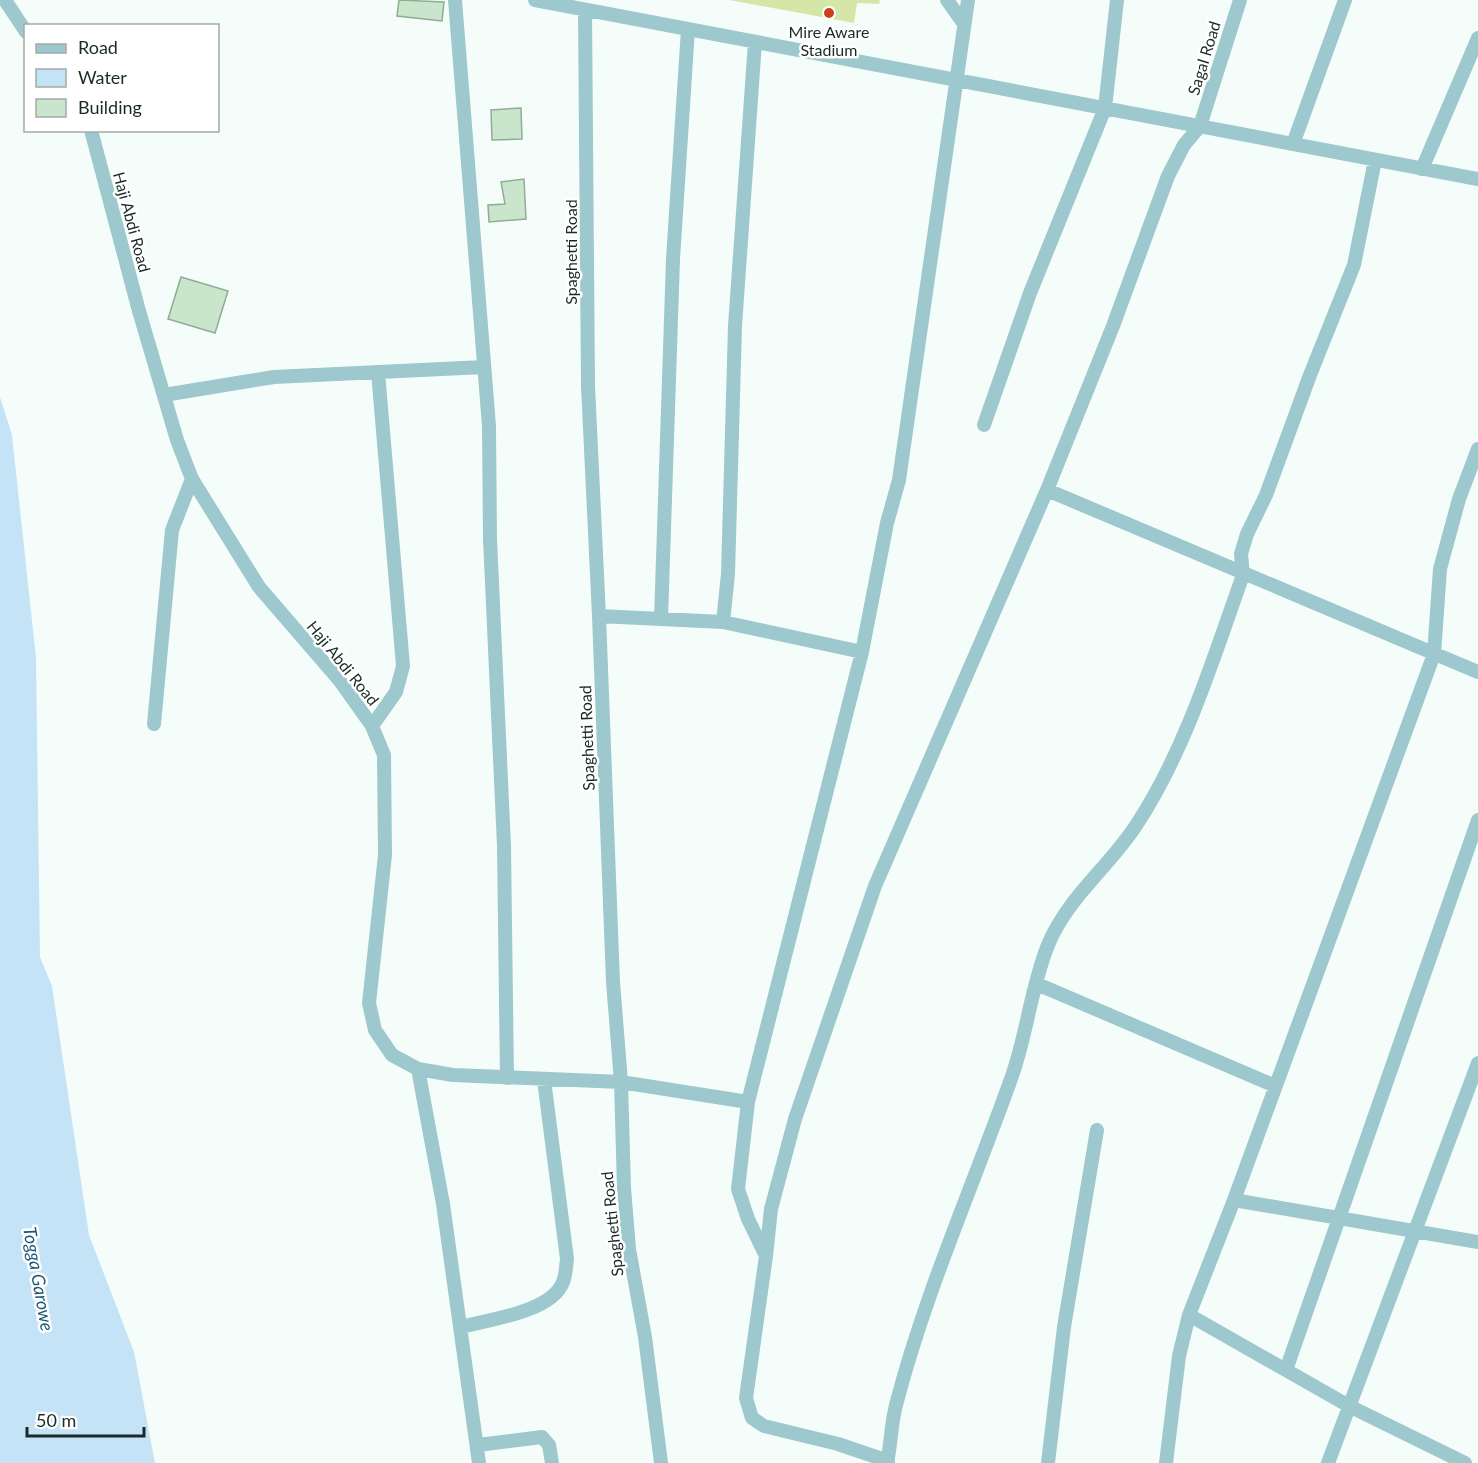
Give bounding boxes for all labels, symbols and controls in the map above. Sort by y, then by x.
marker: Mire Aware Stadium [822,6,836,20]
street label: Sagal Road [1183,19,1224,97]
place label: Mire Aware Stadium [789,22,869,59]
legend [24,24,219,132]
text: Road [78,36,118,58]
text: Water [78,66,127,88]
text: Building [78,96,142,118]
street label: Haji Abdi Road [110,170,155,274]
street label: Spaghetti Road [561,199,580,305]
street label: Haji Abdi Road [303,617,383,709]
street label: Spaghetti Road [575,685,598,791]
street label: Spaghetti Road [597,1171,626,1278]
water label: Togga Garowe [19,1225,59,1333]
scale bar [27,1400,144,1438]
text: 50 m [36,1409,76,1431]

